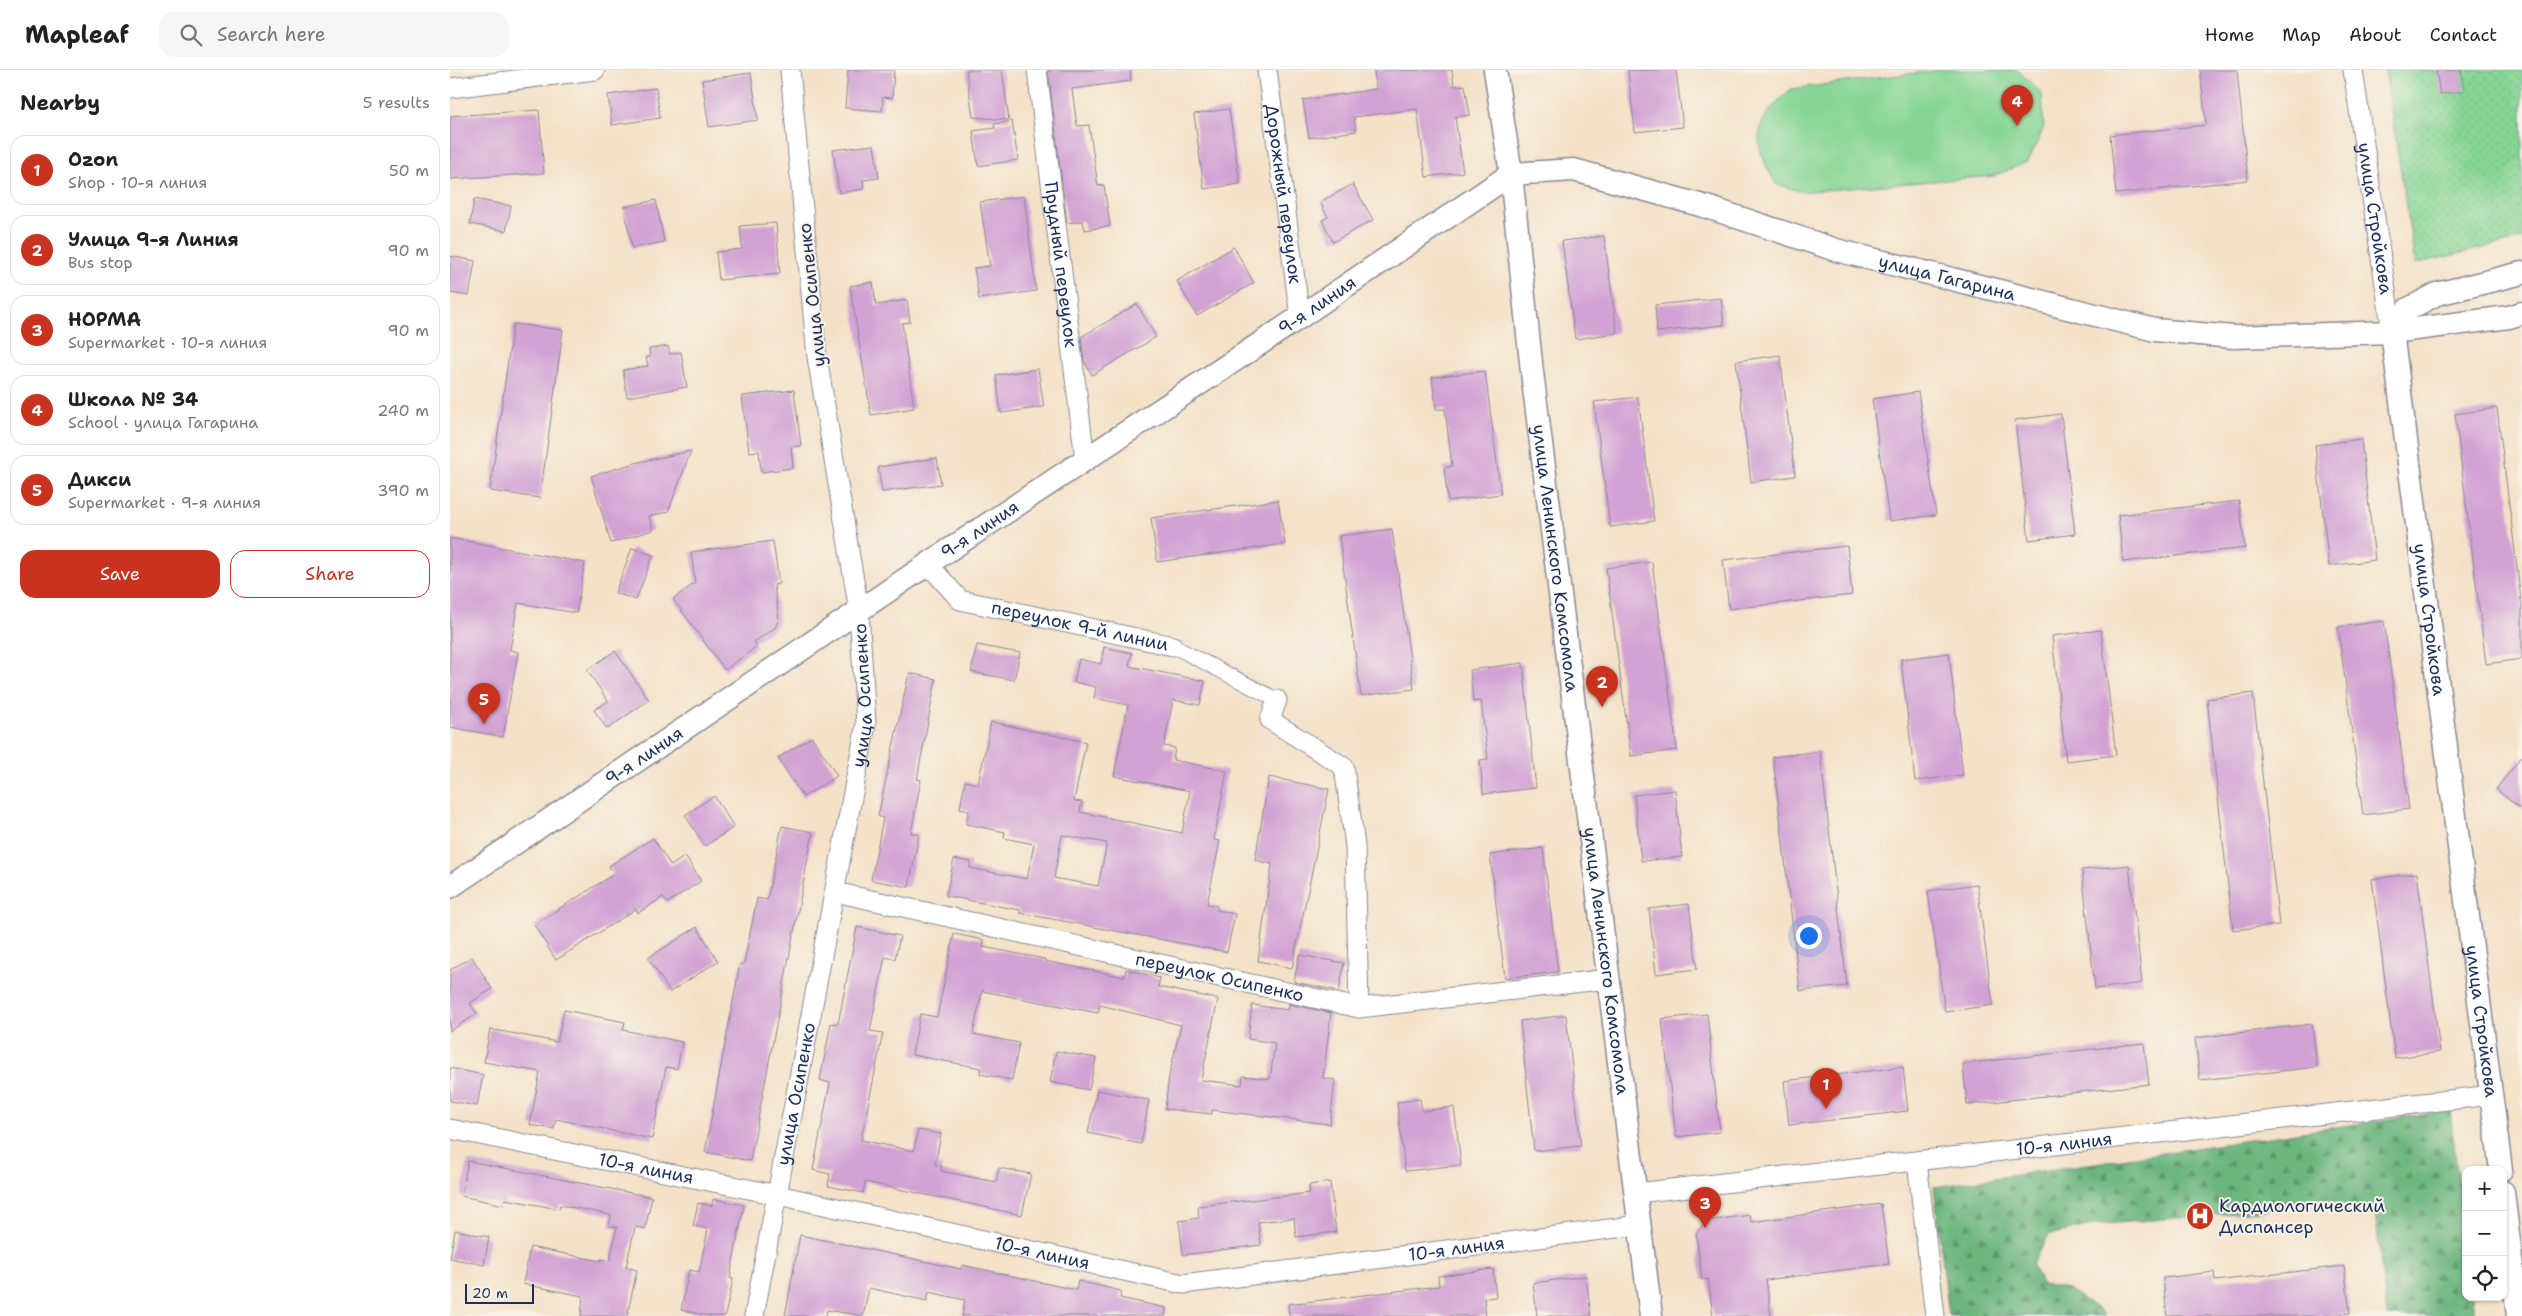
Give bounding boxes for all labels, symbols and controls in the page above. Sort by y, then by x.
search box [159,12,509,57]
text: Mapleaf [25,19,129,51]
icon: search [177,21,205,49]
text: Search here [217,22,325,47]
text: Home [2205,23,2254,47]
text: Map [2282,23,2321,47]
text: About [2349,23,2402,47]
text: Contact [2430,23,2497,47]
pin: 4 [2001,85,2033,126]
text: Nearby [20,89,100,117]
text: 5 results [363,92,430,113]
street label: Дорожный переулок [1260,102,1308,286]
street label: улица Стройкова [2352,141,2398,296]
text: Ozon [68,147,118,172]
text: 1 [33,160,41,181]
text: 50 m [389,160,429,181]
text: Shop · 10-я линия [68,172,207,193]
street label: Прудный переулок [1039,180,1083,349]
street label: улица Осипенко [793,222,831,368]
text: Улица 9-я Линия [68,227,239,252]
text: 2 [31,240,43,261]
text: 90 m [388,240,429,261]
street label: улица Гагарина [1876,249,2018,307]
text: Bus stop [68,252,133,273]
street label: 9-я линия [1273,270,1361,340]
text: НОРМА [68,307,141,332]
text: 3 [31,320,43,341]
text: 90 m [388,320,429,341]
text: Supermarket · 10-я линия [68,332,267,353]
text: Школа № 34 [68,387,198,412]
text: 4 [31,400,43,421]
text: 240 m [377,400,429,421]
text: School · улица Гагарина [68,412,258,433]
street label: улица Ленинского Комсомола [1527,423,1584,693]
text: Дикси [68,467,131,492]
text: 5 [32,480,42,501]
text: 390 m [377,480,429,501]
text: Supermarket · 9-я линия [68,492,261,513]
street label: 9-я линия [936,495,1024,564]
street label: улица Стройкова [2408,542,2451,697]
button: Save [20,550,220,598]
button: Share [230,550,430,598]
street label: переулок 9-й линии [989,595,1171,657]
street label: улица Осипенко [846,623,878,769]
pin: 2 [1586,666,1618,707]
pin: 5 [468,683,500,724]
street label: 9-я линия [600,721,688,791]
street label: улица Ленинского Комсомола [1577,826,1635,1096]
your location [1796,923,1822,949]
street label: улица Стройкова [2460,944,2503,1099]
street label: переулок Осипенко [1133,947,1306,1007]
street label: улица Осипенко [771,1021,821,1167]
pin: 1 [1810,1068,1842,1109]
street label: 10-я линия [2015,1127,2114,1161]
street label: 10-я линия [596,1147,696,1190]
map controls [2462,1166,2507,1301]
button: + [2462,1166,2507,1211]
pin: 3 [1689,1187,1721,1228]
place label: Кардиологический Диспансер [2219,1194,2385,1239]
hospital icon: Кардиологический Диспансер [2185,1201,2215,1231]
button: − [2462,1211,2507,1256]
street label: 10-я линия [992,1231,1092,1275]
street label: 10-я линия [1407,1231,1506,1267]
button: locate [2462,1256,2507,1301]
scale bar [465,1281,534,1304]
text: 20 m [472,1284,508,1302]

